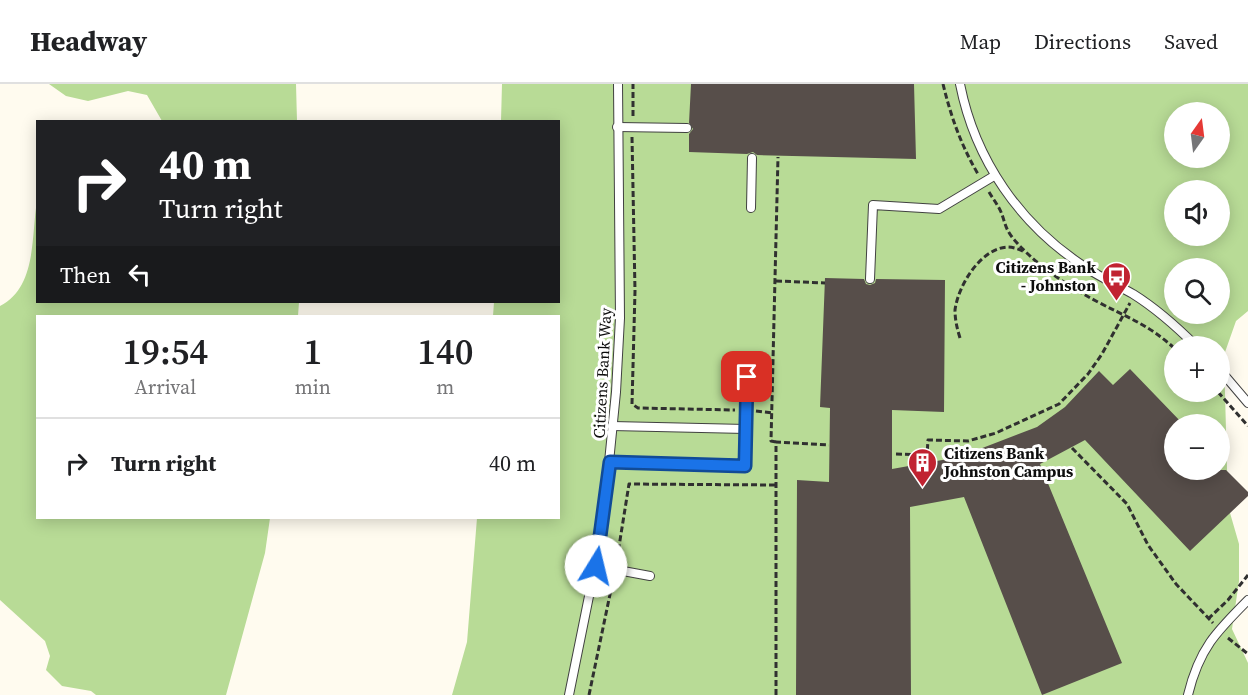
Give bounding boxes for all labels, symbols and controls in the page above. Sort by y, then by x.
text: Headway [30,22,147,60]
text: Map [960,27,1001,56]
text: Directions [1034,27,1131,56]
text: Saved [1164,27,1218,56]
north arrow [1164,102,1230,168]
map controls [1164,102,1230,480]
text: 40 m [159,135,252,193]
icon: right [60,144,138,222]
button: sound [1164,180,1230,246]
text: Turn right [159,190,283,227]
place label: Citizens Bank - Johnston [996,256,1096,296]
icon: left [123,258,156,291]
button: search [1164,258,1230,324]
text: Then [60,260,111,290]
bus stop icon: Citizens Bank - Johnston [1101,260,1133,302]
street label: Citizens Bank Way [588,306,616,439]
text: 19:54 [123,327,208,376]
text: 1 [303,327,322,376]
text: 140 [417,327,473,376]
button: + [1164,336,1230,402]
pin [721,351,772,402]
icon: arrive [730,360,763,393]
text: Arrival [134,373,196,401]
text: min [295,373,331,401]
text: m [436,373,454,401]
button: − [1164,414,1230,480]
place label: Citizens Bank Johnston Campus [943,442,1073,482]
building icon: Citizens Bank Johnston Campus [907,446,939,488]
icon: right [60,447,93,480]
text: Turn right [111,448,216,478]
text: 40 m [489,448,536,478]
position arrow [564,534,628,598]

